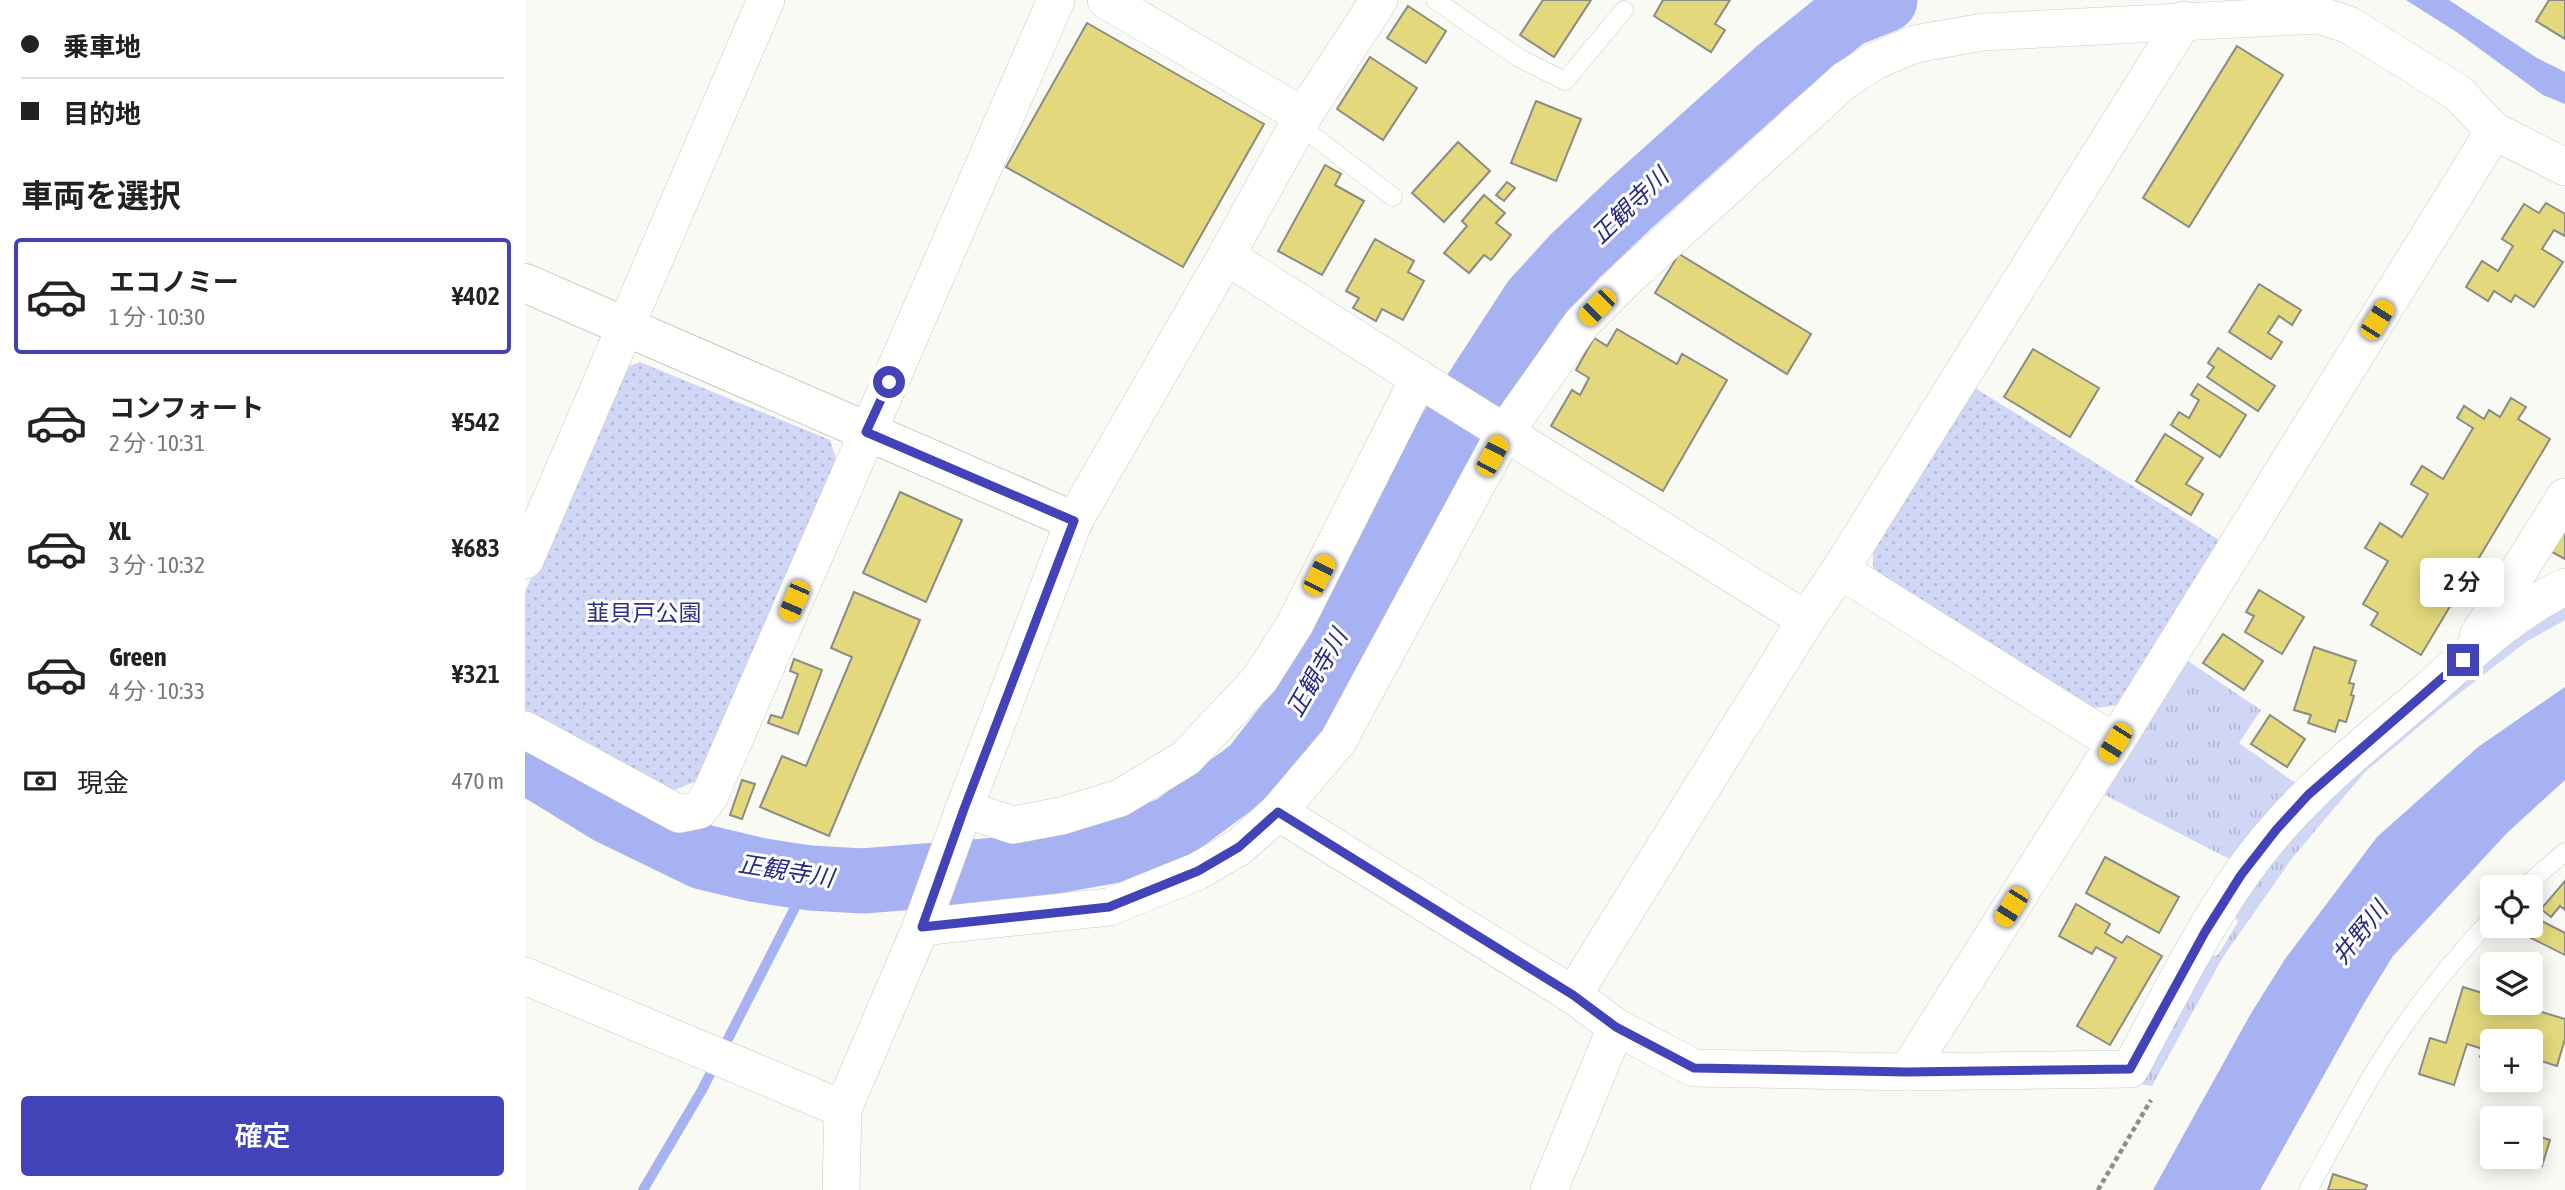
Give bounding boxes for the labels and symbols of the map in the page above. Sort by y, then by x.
water label: 正観寺川 [1586,161,1676,249]
car [1575,285,1620,329]
car [2357,297,2398,343]
route start [873,366,905,398]
car [1473,433,1512,479]
car [1301,552,1338,598]
callout: 2 分 [2421,558,2505,608]
car [777,578,812,624]
park label: 韮貝戸公園 [587,600,702,626]
water label: 正観寺川 [1281,622,1354,721]
route end [2447,644,2479,676]
car [2095,720,2136,766]
water label: 正観寺川 [737,850,839,892]
car [1991,884,2032,930]
water label: 井野川 [2326,894,2395,969]

